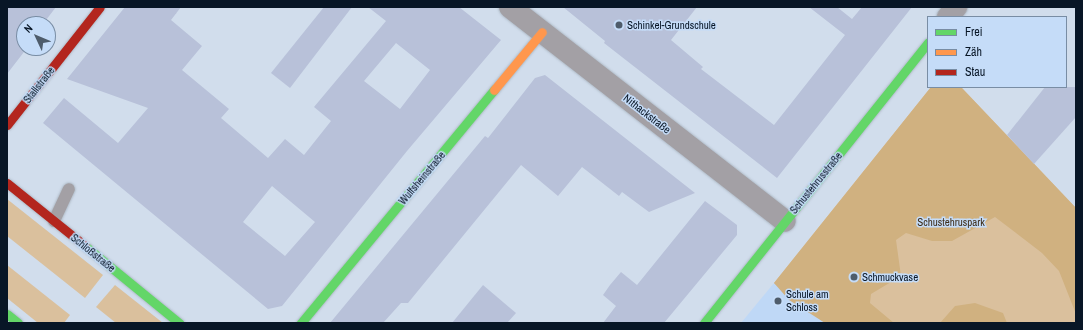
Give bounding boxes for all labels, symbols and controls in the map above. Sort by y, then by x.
north arrow [16,16,56,56]
legend [927,16,1067,88]
place label: Schinkel-Grundschule [627,18,716,32]
marker: Schinkel-Grundschule [614,20,624,30]
text: N [21,21,35,36]
text: Frei [965,24,983,40]
text: Zäh [965,44,982,60]
street label: Stallstraße [21,64,57,106]
text: Stau [965,64,985,80]
street label: Nithackstraße [621,92,673,136]
street label: Wulfsheinstraße [396,149,448,207]
street label: Schustehrusstraße [787,149,845,217]
park label: Schustehruspark [917,215,985,229]
street label: Schloßstraße [68,231,118,275]
place label: Schmuckvase [862,270,918,284]
marker: Schmuckvase [849,272,859,282]
place label: Schule am Schloss [786,288,829,314]
marker: Schule am Schloss [773,296,783,306]

